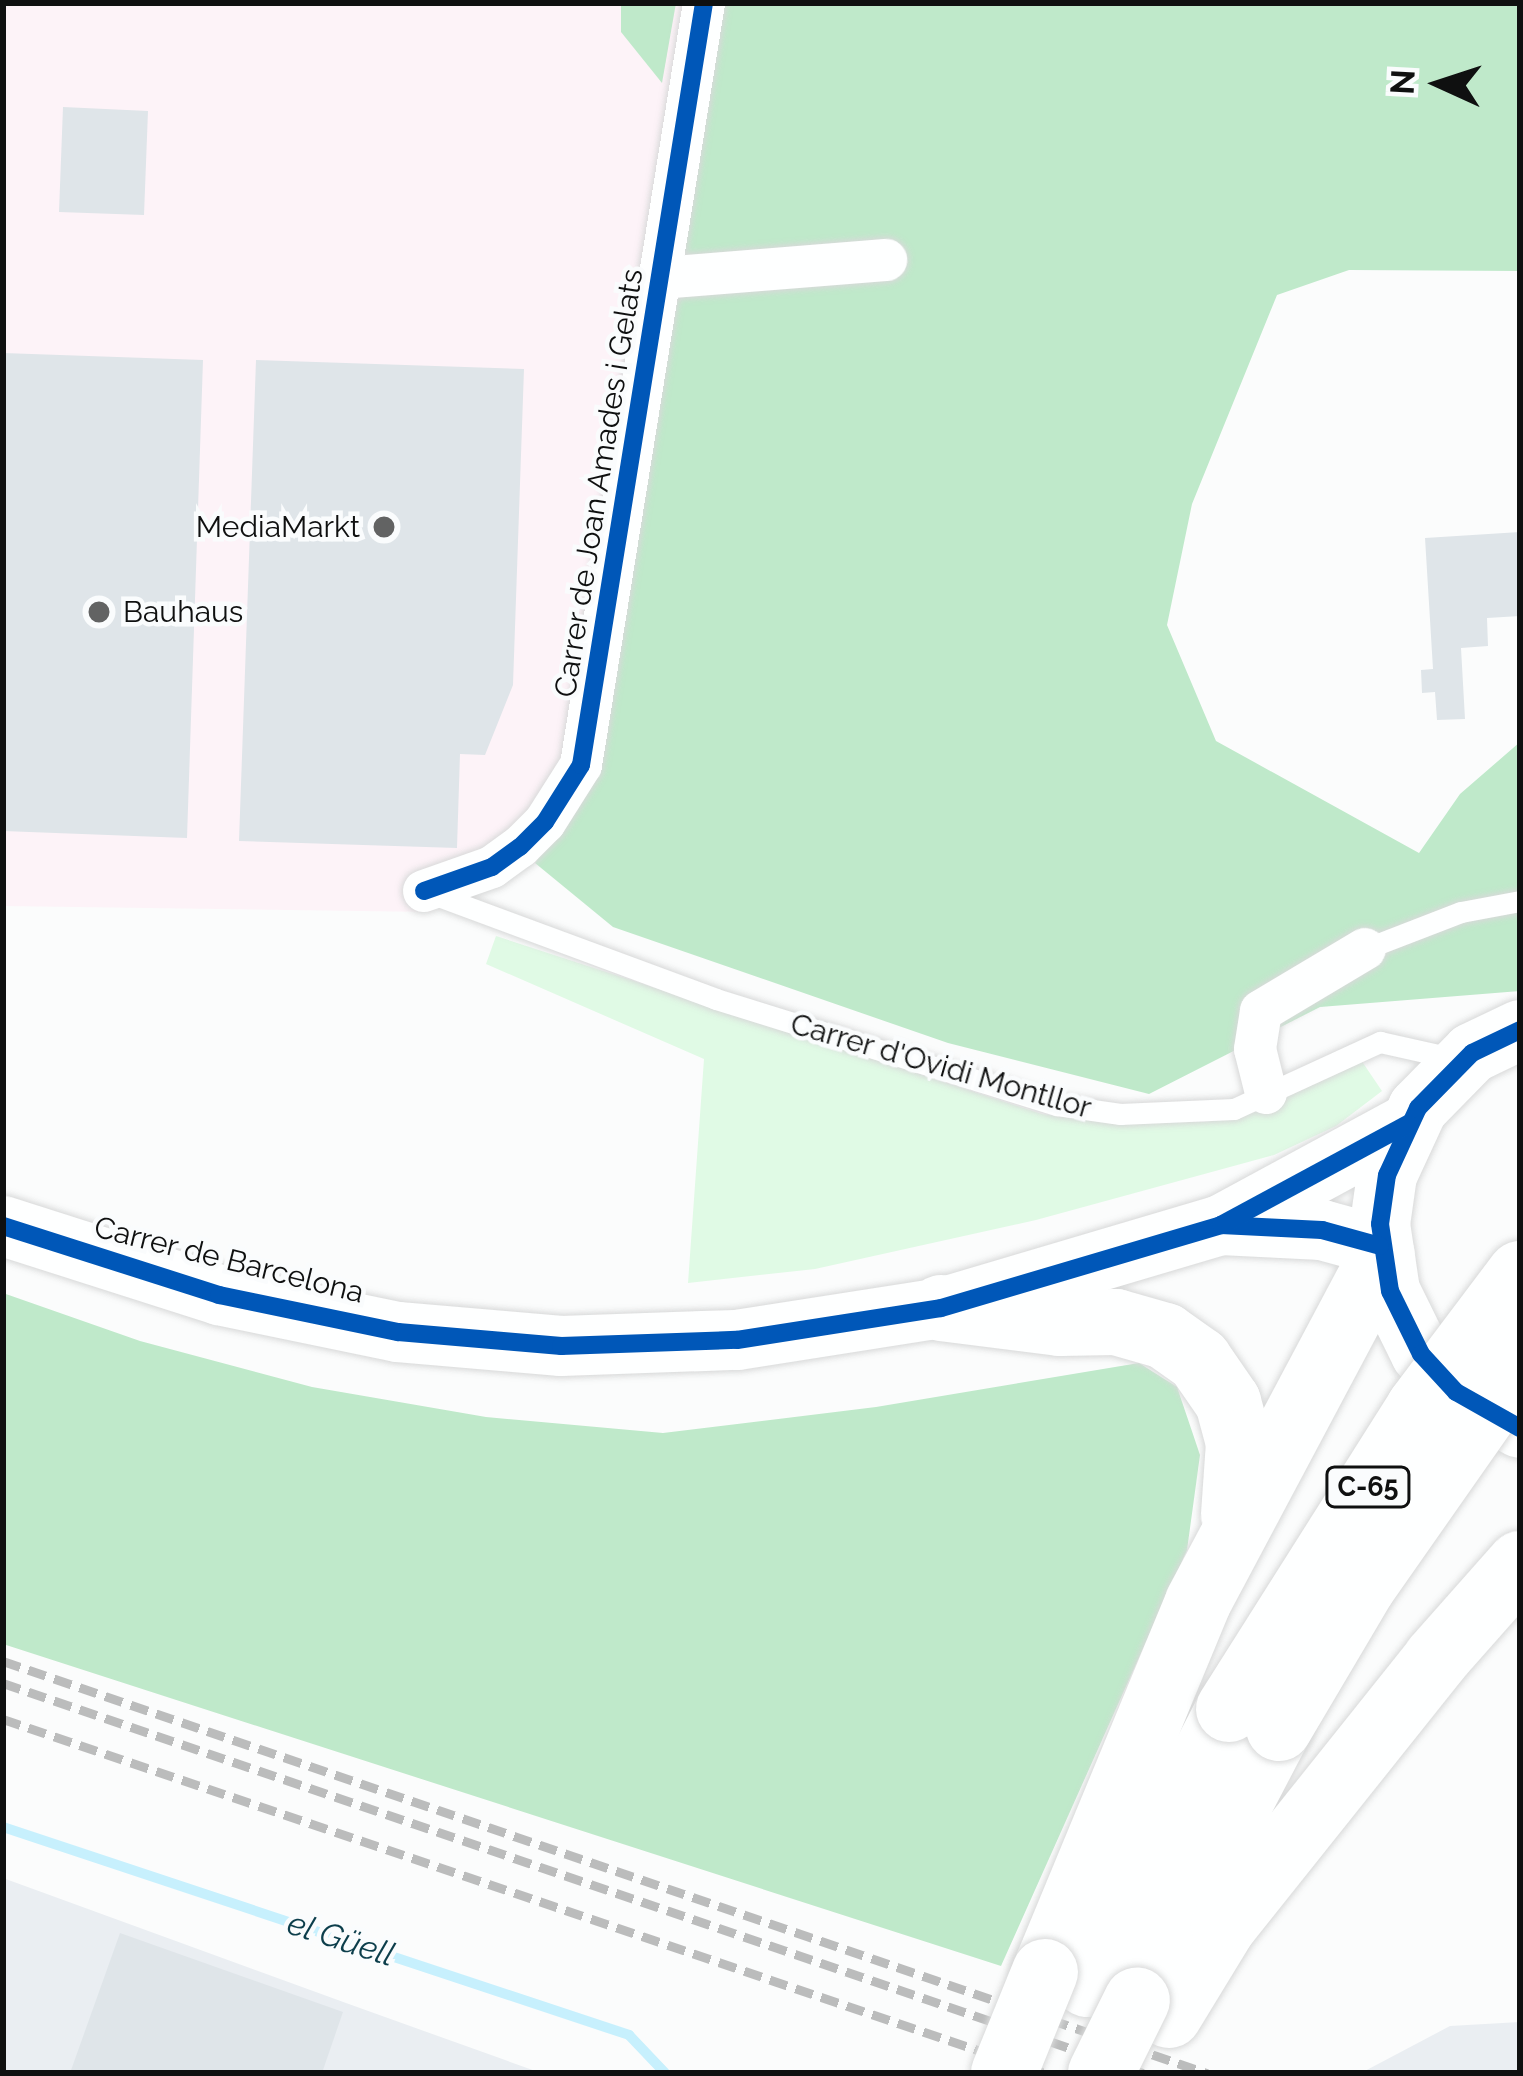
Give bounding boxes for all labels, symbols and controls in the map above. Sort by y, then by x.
north arrow [1379,24,1499,144]
text: N [1382,68,1423,96]
street label: Carrer de Joan Amades i Gelats [547,265,651,701]
place label: MediaMarkt [196,509,360,545]
marker: MediaMarkt [371,514,397,540]
place label: Bauhaus [123,594,243,630]
marker: Bauhaus [86,599,112,625]
street label: Carrer d'Ovidi Montllor [786,1006,1096,1126]
street label: Carrer de Barcelona [90,1209,368,1311]
road number: C-65 [1323,1466,1413,1508]
water label: el Güell [282,1903,400,1975]

